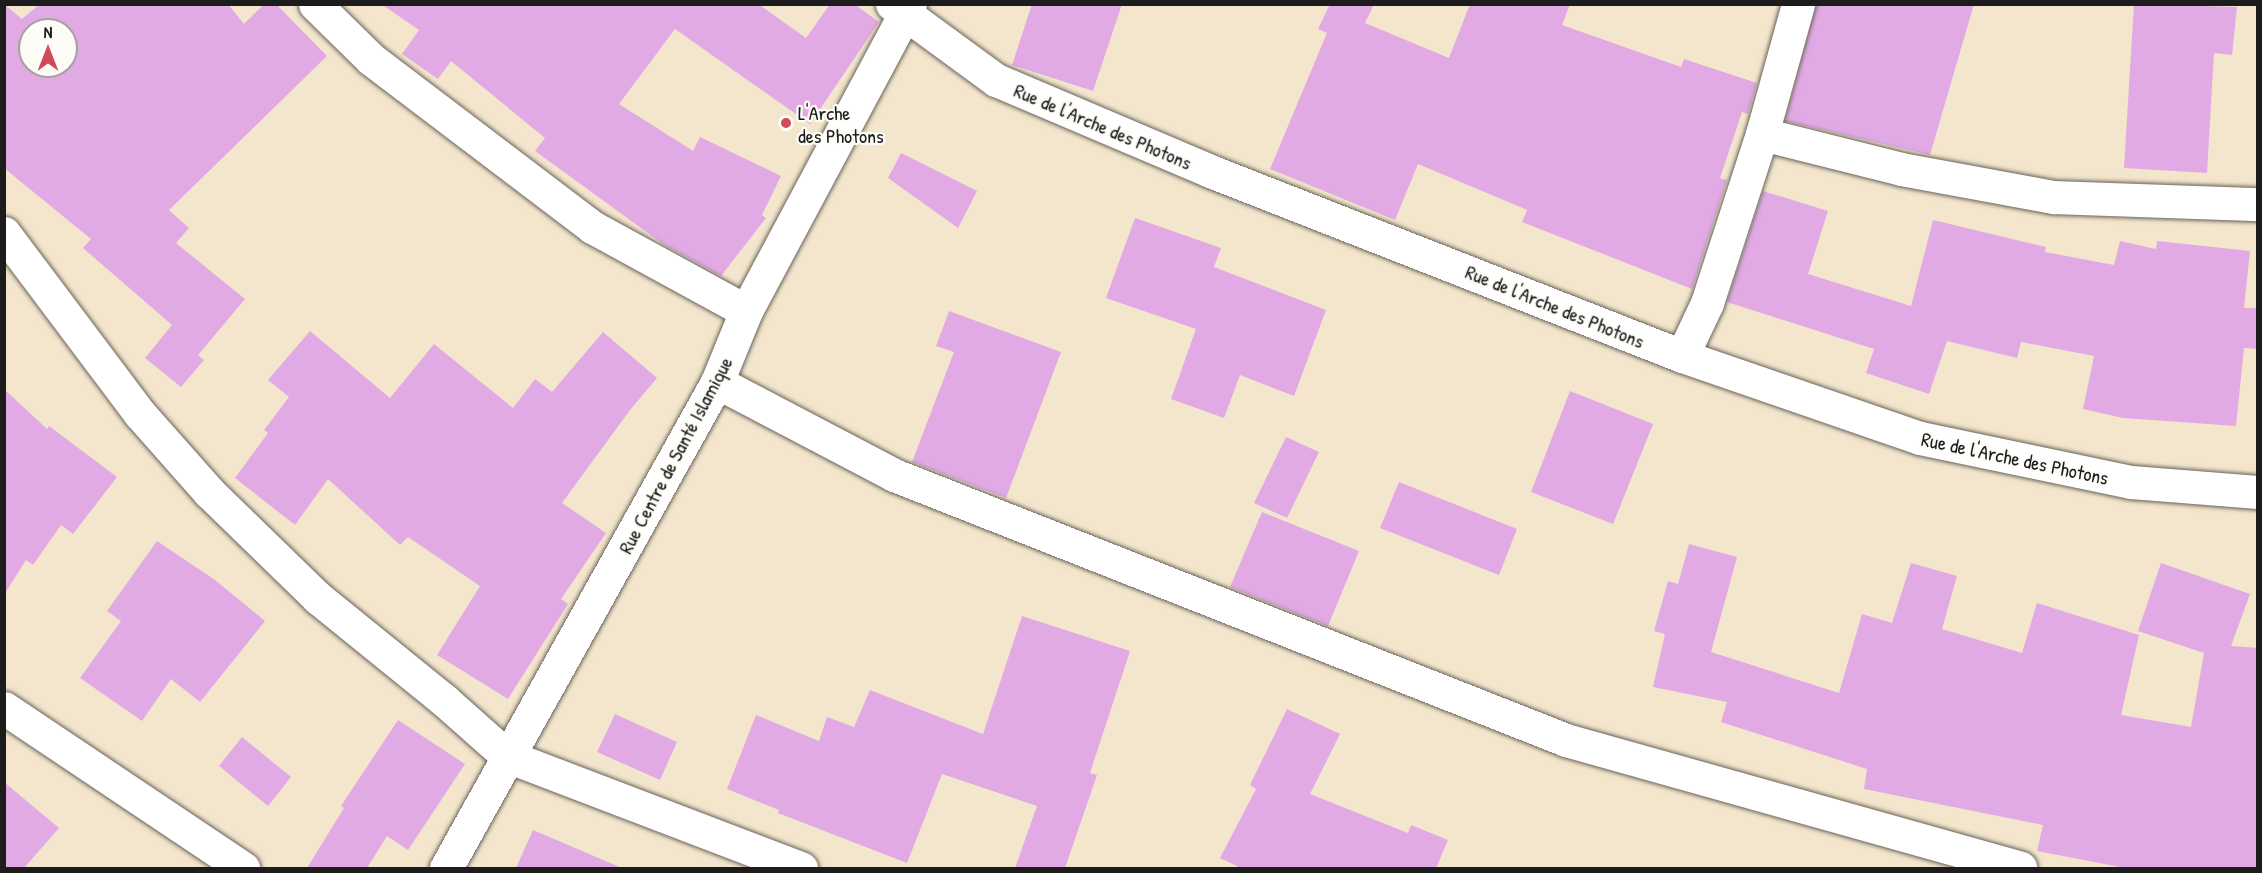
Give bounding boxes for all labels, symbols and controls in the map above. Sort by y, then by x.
north arrow [18,18,78,78]
text: N [44,21,52,43]
street label: Rue de l'Arche des Photons [1011,78,1195,174]
place label: L'Arche des Photons [798,100,884,147]
marker: L'Arche des Photons [779,116,793,130]
street label: Rue de l'Arche des Photons [1462,259,1648,353]
street label: Rue Centre de Santé Islamique [613,352,737,558]
street label: Rue de l'Arche des Photons [1919,426,2111,490]

